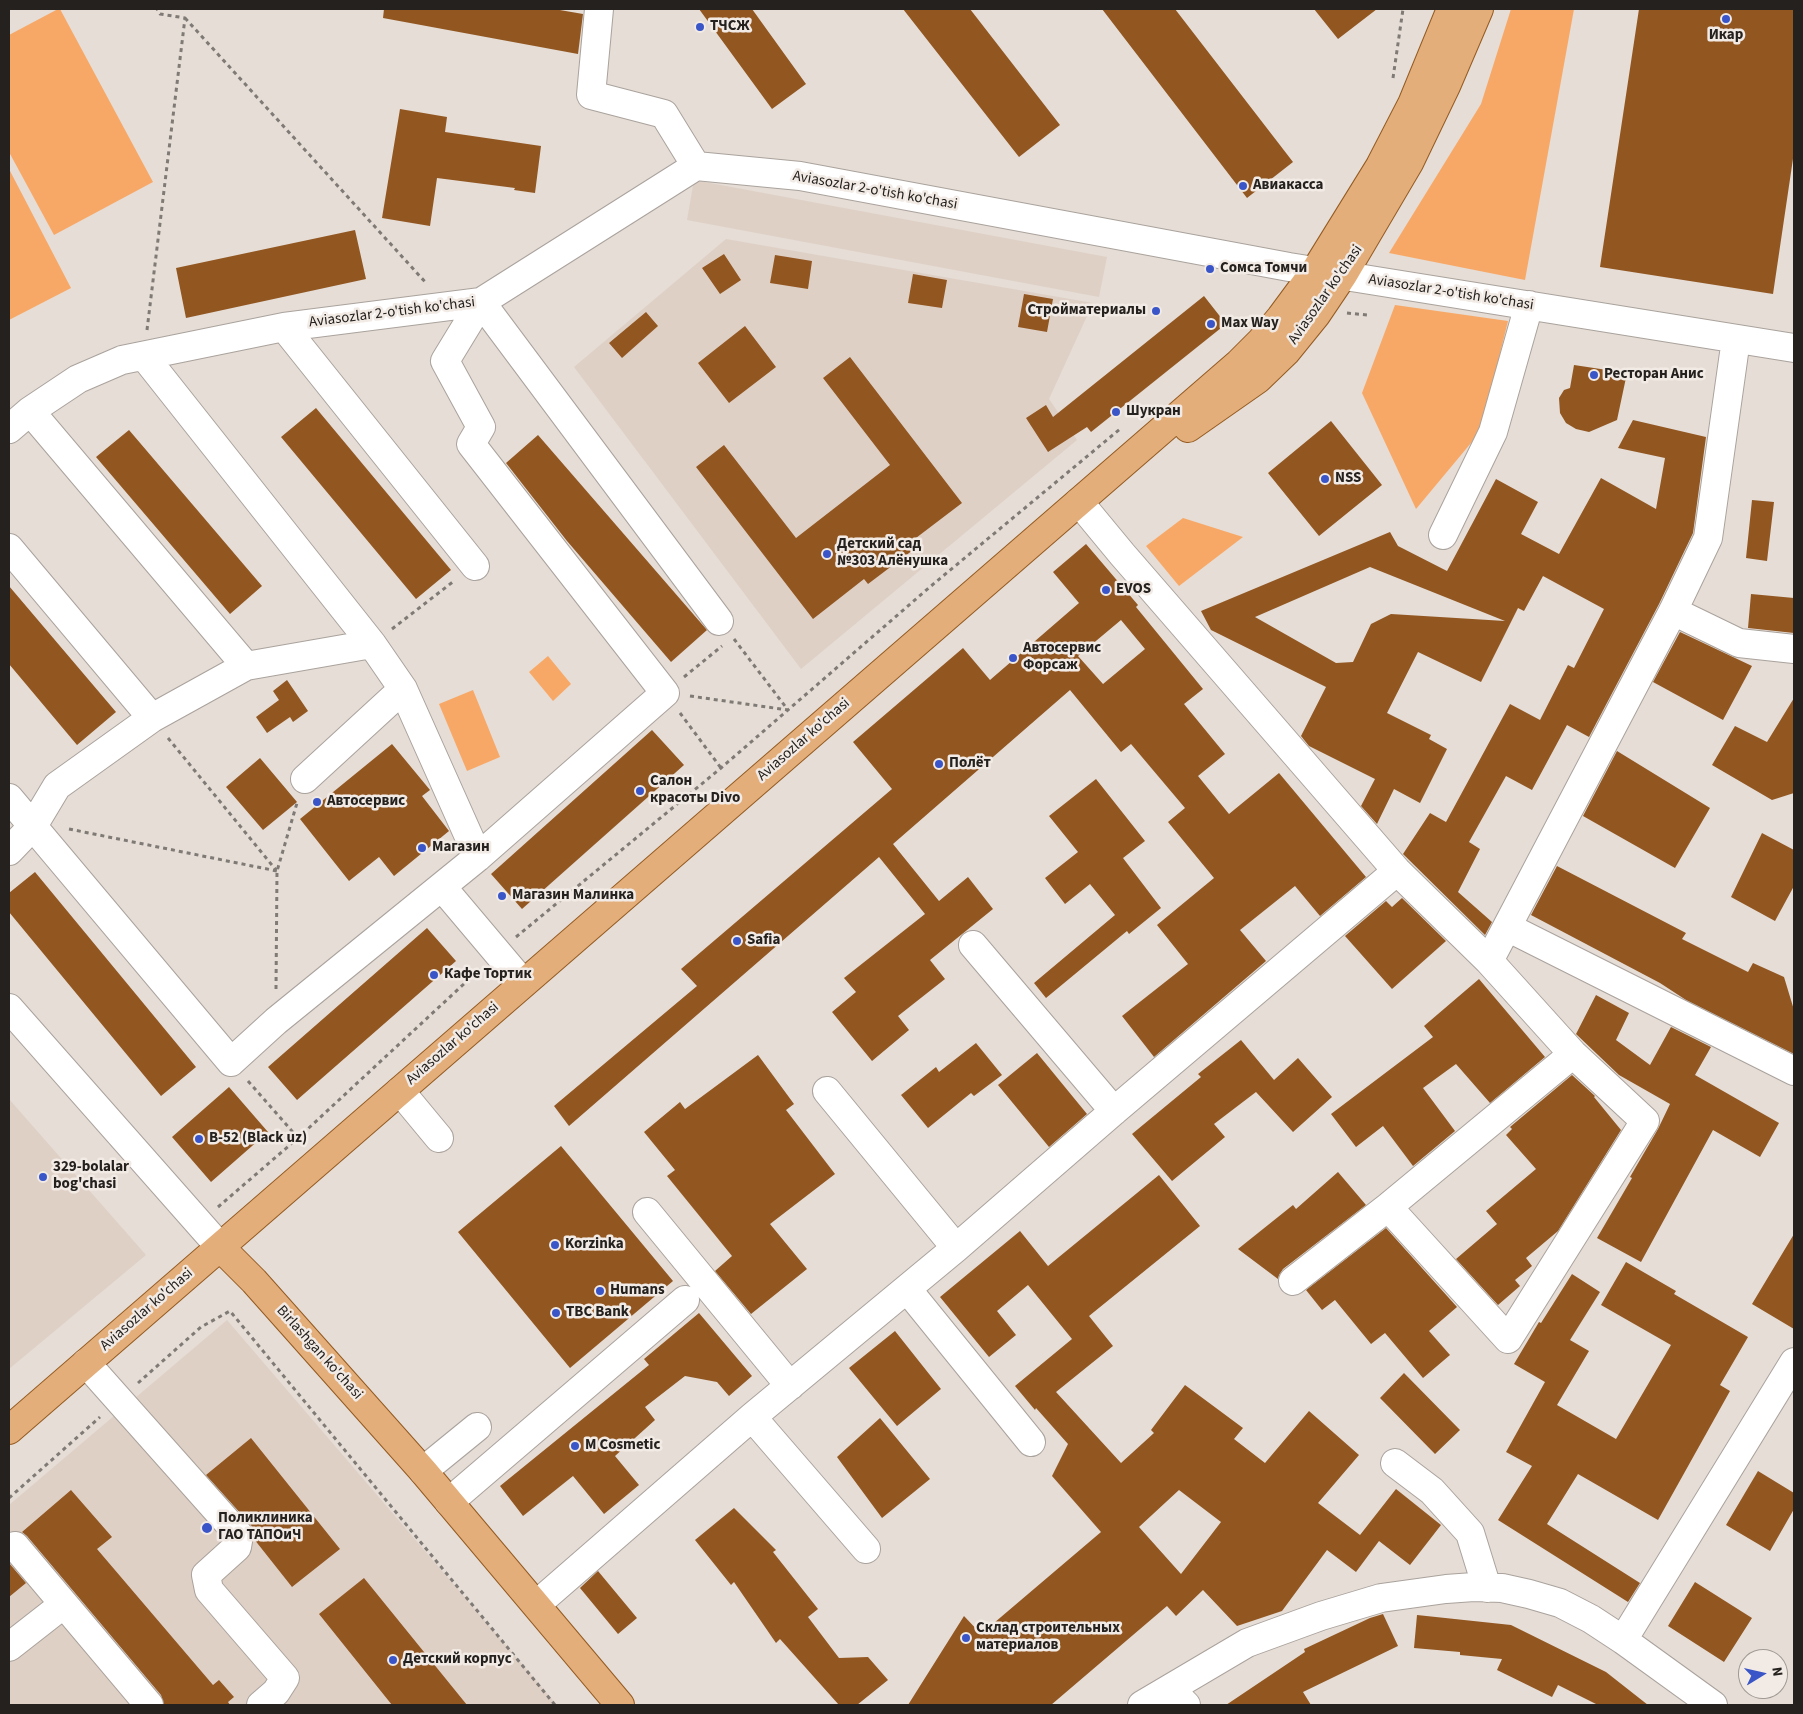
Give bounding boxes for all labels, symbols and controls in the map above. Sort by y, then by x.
marker: Икар [1720,13,1732,25]
place label: ТЧСЖ [710,18,750,36]
marker: ТЧСЖ [694,21,706,33]
place label: Икар [1709,27,1743,45]
street label: Aviasozlar 2-o'tish ko'chasi [791,168,959,214]
place label: Авиакасса [1253,177,1323,195]
marker: Авиакасса [1237,180,1249,192]
street label: Aviasozlar ko'chasi [1285,242,1367,348]
place label: Сомса Томчи [1220,260,1307,278]
marker: Сомса Томчи [1204,263,1216,275]
street label: Aviasozlar 2-o'tish ko'chasi [1367,271,1535,315]
street label: Aviasozlar 2-o'tish ko'chasi [308,294,476,332]
place label: Стройматериалы [1027,302,1146,320]
marker: Стройматериалы [1150,305,1162,317]
place label: Max Way [1221,315,1279,333]
marker: Max Way [1205,318,1217,330]
place label: Ресторан Анис [1604,366,1704,384]
marker: Ресторан Анис [1588,369,1600,381]
place label: Шукран [1126,403,1181,421]
marker: Шукран [1110,406,1122,418]
place label: NSS [1335,470,1361,488]
marker: NSS [1319,473,1331,485]
place label: Детский сад №303 Алёнушка [837,536,948,571]
marker: Детский сад №303 Алёнушка [821,548,833,560]
place label: EVOS [1116,581,1151,599]
marker: EVOS [1100,584,1112,596]
place label: Автосервис Форсаж [1023,640,1101,675]
marker: Автосервис Форсаж [1007,652,1019,664]
street label: Aviasozlar ko'chasi [754,695,854,785]
place label: Полёт [949,755,991,773]
marker: Полёт [933,758,945,770]
place label: Салон красоты Divo [650,773,740,808]
marker: Салон красоты Divo [634,785,646,797]
place label: Автосервис [327,793,405,811]
marker: Автосервис [311,796,323,808]
place label: Магазин [432,839,490,857]
marker: Магазин [416,842,428,854]
place label: Магазин Малинка [512,887,634,905]
marker: Магазин Малинка [496,890,508,902]
place label: Safia [747,932,780,950]
marker: Safia [731,935,743,947]
place label: Кафе Тортик [444,966,532,984]
marker: Кафе Тортик [428,969,440,981]
street label: Aviasozlar ko'chasi [403,999,503,1089]
place label: B-52 (Black uz) [209,1130,307,1148]
marker: B-52 (Black uz) [193,1133,205,1145]
place label: 329-bolalar bog'chasi [53,1159,129,1194]
marker: 329-bolalar bog'chasi [37,1171,49,1183]
place label: Korzinka [565,1236,624,1254]
marker: Korzinka [549,1239,561,1251]
street label: Aviasozlar ko'chasi [97,1265,197,1355]
place label: Humans [610,1282,665,1300]
marker: Humans [594,1285,606,1297]
street label: Birlashgan ko'chasi [272,1302,366,1404]
place label: TBC Bank [566,1304,629,1322]
marker: TBC Bank [550,1307,562,1319]
place label: M Cosmetic [585,1437,660,1455]
marker: M Cosmetic [569,1440,581,1452]
place label: Поликлиника ГАО ТАПОиЧ [218,1510,313,1545]
marker: Поликлиника ГАО ТАПОиЧ [200,1521,214,1535]
place label: Склад строительных материалов [976,1620,1120,1655]
marker: Склад строительных материалов [960,1632,972,1644]
north arrow [1738,1649,1788,1699]
place label: Детский корпус [403,1651,512,1669]
marker: Детский корпус [387,1654,399,1666]
text: N [1766,1666,1787,1678]

